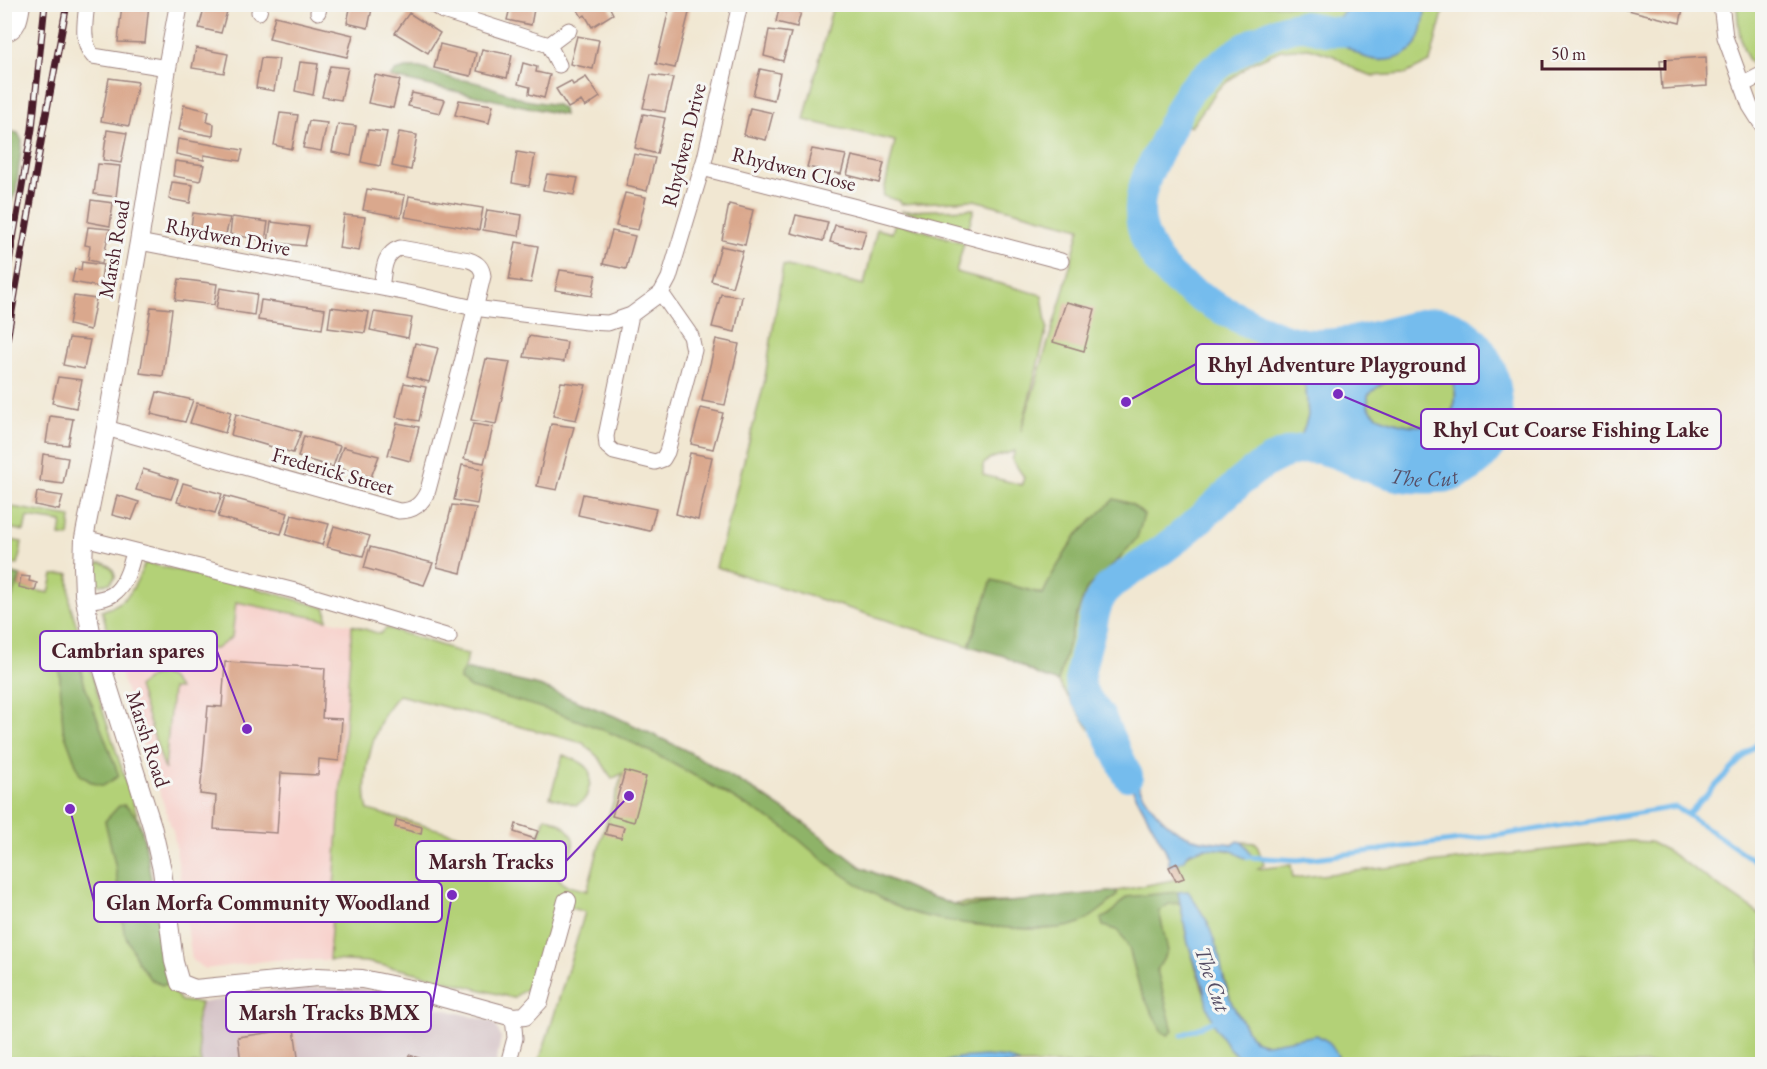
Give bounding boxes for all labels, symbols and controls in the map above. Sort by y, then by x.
scale bar [1542,33,1665,71]
text: 50 m [1551,42,1586,65]
street label: Rhydwen Drive [655,80,712,209]
street label: Rhydwen Close [729,140,859,197]
street label: Marsh Road [92,197,136,300]
street label: Rhydwen Drive [163,211,293,262]
callout: Rhyl Adventure Playground [1196,344,1479,384]
text: Rhyl Adventure Playground [1208,350,1466,379]
callout: Rhyl Cut Coarse Fishing Lake [1421,409,1721,449]
text: Rhyl Cut Coarse Fishing Lake [1433,415,1709,444]
street label: Frederick Street [269,440,398,501]
water label: The Cut [1387,461,1464,494]
callout: Cambrian spares [40,631,217,671]
text: Cambrian spares [52,636,204,665]
street label: Marsh Road [120,687,177,791]
callout: Marsh Tracks [416,841,566,881]
text: Marsh Tracks [428,847,554,876]
callout: Glan Morfa Community Woodland [94,882,442,922]
text: Glan Morfa Community Woodland [106,888,430,917]
water label: The Cut [1188,942,1238,1017]
callout: Marsh Tracks BMX [226,992,431,1032]
text: Marsh Tracks BMX [238,998,420,1027]

